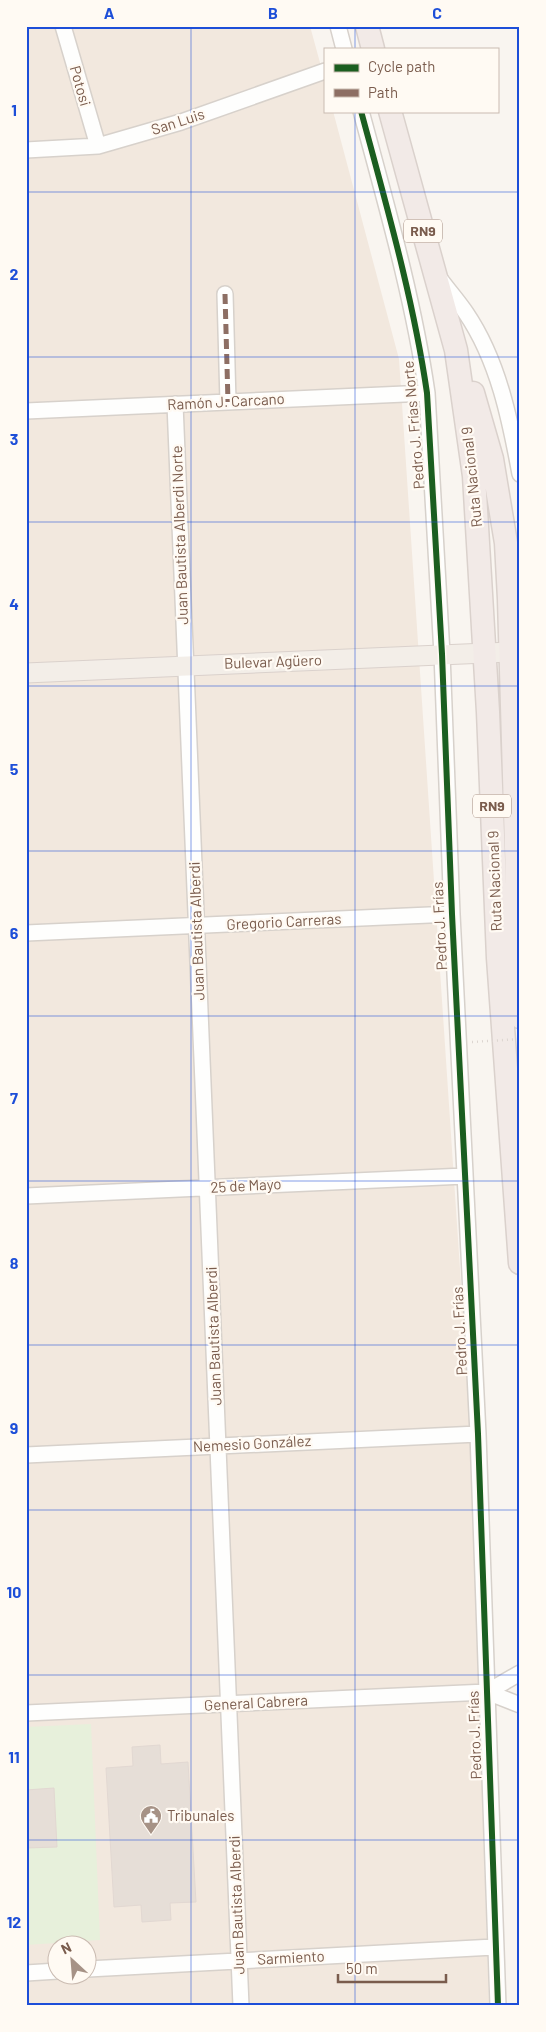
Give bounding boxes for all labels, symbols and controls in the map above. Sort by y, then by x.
text: A [104,3,115,22]
text: B [268,3,278,22]
text: C [432,3,442,22]
legend [324,48,498,112]
text: Cycle path [368,57,435,75]
street label: Potosi [67,63,95,108]
text: Path [368,83,398,101]
text: 1 [11,100,17,119]
street label: San Luis [149,104,207,138]
road number: RN9 [404,220,442,242]
text: 2 [10,264,19,283]
street label: Pedro J. Frías Norte [398,360,428,490]
street label: Ramón J. Carcano [167,389,285,413]
street label: Ruta Nacional 9 [457,426,485,528]
text: 3 [10,429,18,448]
street label: Juan Bautista Alberdi Norte [167,445,191,625]
text: 4 [9,594,19,613]
street label: Bulevar Agüero [224,650,322,672]
text: 5 [10,759,19,778]
road number: RN9 [473,794,511,818]
street label: Ruta Nacional 9 [483,830,505,932]
street label: Juan Bautista Alberdi [185,861,207,1001]
street label: Pedro J. Frías [428,881,450,971]
street label: Gregorio Carreras [226,909,342,933]
text: 6 [10,923,19,942]
text: 7 [10,1088,18,1107]
street label: 25 de Mayo [210,1174,282,1196]
text: 8 [10,1253,19,1272]
street label: Juan Bautista Alberdi [202,1266,224,1406]
street label: Pedro J. Frías [448,1286,470,1376]
text: 9 [10,1418,18,1437]
street label: Nemesio González [192,1431,312,1455]
text: 10 [7,1582,21,1601]
street label: General Cabrera [204,1690,308,1714]
street label: Pedro J. Frías [463,1690,485,1780]
text: 11 [8,1747,20,1766]
public building icon: Tribunales [139,1804,163,1835]
place label: Tribunales [167,1806,235,1824]
street label: Juan Bautista Alberdi [225,1835,247,1975]
text: 12 [7,1912,21,1931]
north arrow [48,1934,98,1984]
text: N [58,1938,74,1958]
street label: Sarmiento [257,1946,325,1968]
scale bar [338,1952,446,1984]
text: 50 m [346,1959,378,1977]

